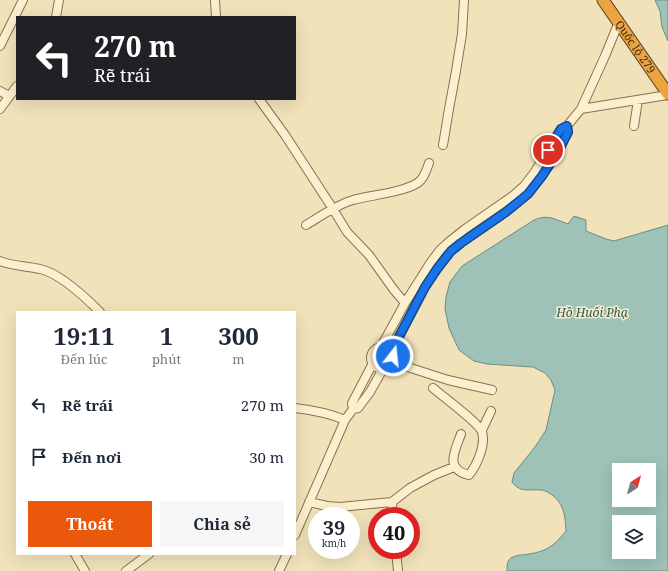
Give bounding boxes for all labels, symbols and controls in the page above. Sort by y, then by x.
street label: Quốc lộ 279 [612,17,659,76]
text: 270 m [94,27,176,65]
icon: left [28,32,80,84]
text: Rẽ trái [94,63,150,87]
pin [531,133,565,167]
icon: arrive [537,139,559,161]
water label: Hồ Huổi Phạ [555,304,628,321]
text: 19:11 [53,319,115,352]
text: 1 [160,319,173,352]
text: 300 [218,319,259,352]
position arrow [372,335,414,377]
text: Đến lúc [61,350,107,368]
text: phút [152,350,181,368]
text: m [232,350,245,368]
icon: left [28,394,50,416]
text: Rẽ trái [62,395,113,415]
text: 270 m [241,395,284,415]
icon: arrive [28,446,50,468]
text: Đến nơi [62,447,122,467]
text: 30 m [249,447,284,467]
north arrow [612,463,656,507]
map controls [612,463,656,559]
button: Thoát [28,501,152,547]
button: Chia sẻ [160,501,284,547]
speed limit sign: 40 [368,507,420,559]
text: 39 [323,514,345,541]
button: layers [612,515,656,559]
text: km/h [322,536,346,550]

